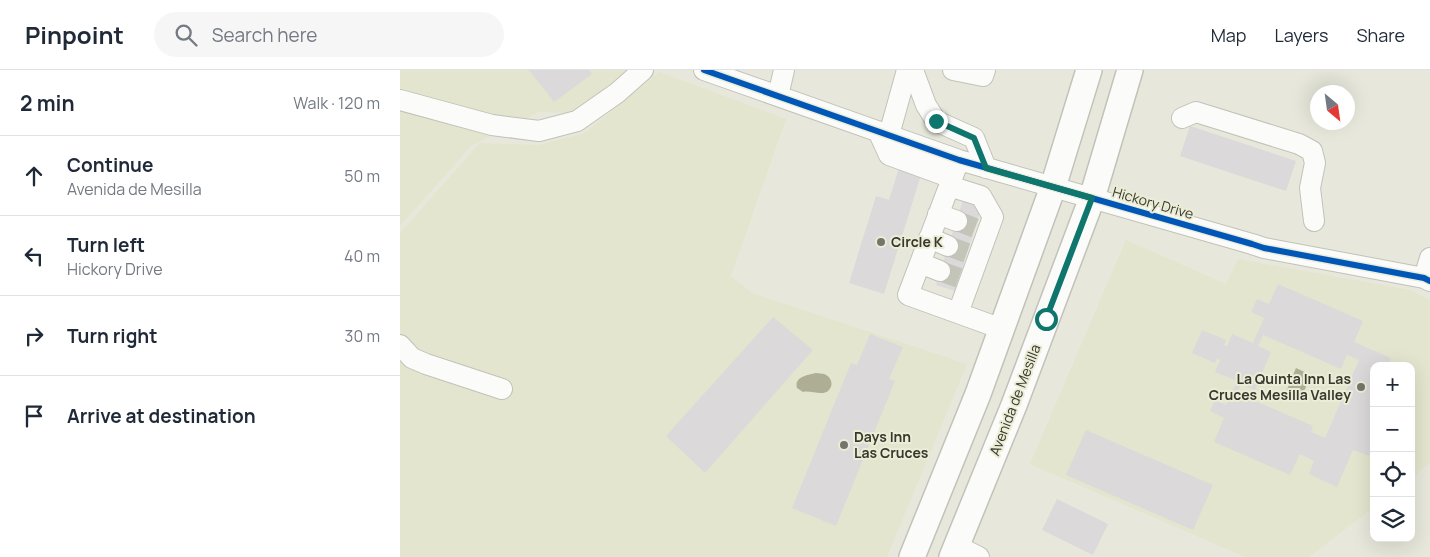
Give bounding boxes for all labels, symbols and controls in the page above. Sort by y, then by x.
search box [154,12,504,57]
text: Pinpoint [25,18,124,51]
icon: search [172,21,200,49]
text: Search here [212,22,317,48]
text: Map [1211,23,1246,47]
text: Layers [1274,23,1328,47]
text: Share [1356,23,1405,47]
north arrow [1310,85,1355,130]
text: 2 min [20,89,75,117]
text: Walk · 120 m [293,92,380,114]
route end [925,110,948,133]
text: Continue [67,152,153,178]
icon: ahead [20,162,48,190]
text: 50 m [344,165,380,187]
text: Avenida de Mesilla [67,178,202,200]
street label: Hickory Drive [1110,182,1196,223]
text: Turn left [67,232,145,258]
place label: Circle K [891,232,944,251]
marker: Circle K [875,236,887,248]
icon: left [20,242,48,270]
text: 40 m [344,245,380,267]
text: Hickory Drive [67,258,163,280]
route start [1035,308,1058,331]
icon: right [20,322,48,350]
text: Turn right [67,323,157,349]
text: 30 m [345,325,380,347]
street label: Avenida de Mesilla [985,341,1044,458]
map controls [1370,362,1415,542]
button: + [1370,362,1415,407]
place label: La Quinta Inn Las Cruces Mesilla Valley [1209,369,1351,404]
marker: La Quinta Inn Las Cruces Mesilla Valley [1355,381,1367,393]
icon: arrive [20,402,48,430]
text: Arrive at destination [67,403,256,429]
button: − [1370,407,1415,452]
place label: Days Inn Las Cruces [854,427,929,462]
marker: Days Inn Las Cruces [838,439,850,451]
button: locate [1370,452,1415,497]
button: layers [1370,497,1415,542]

